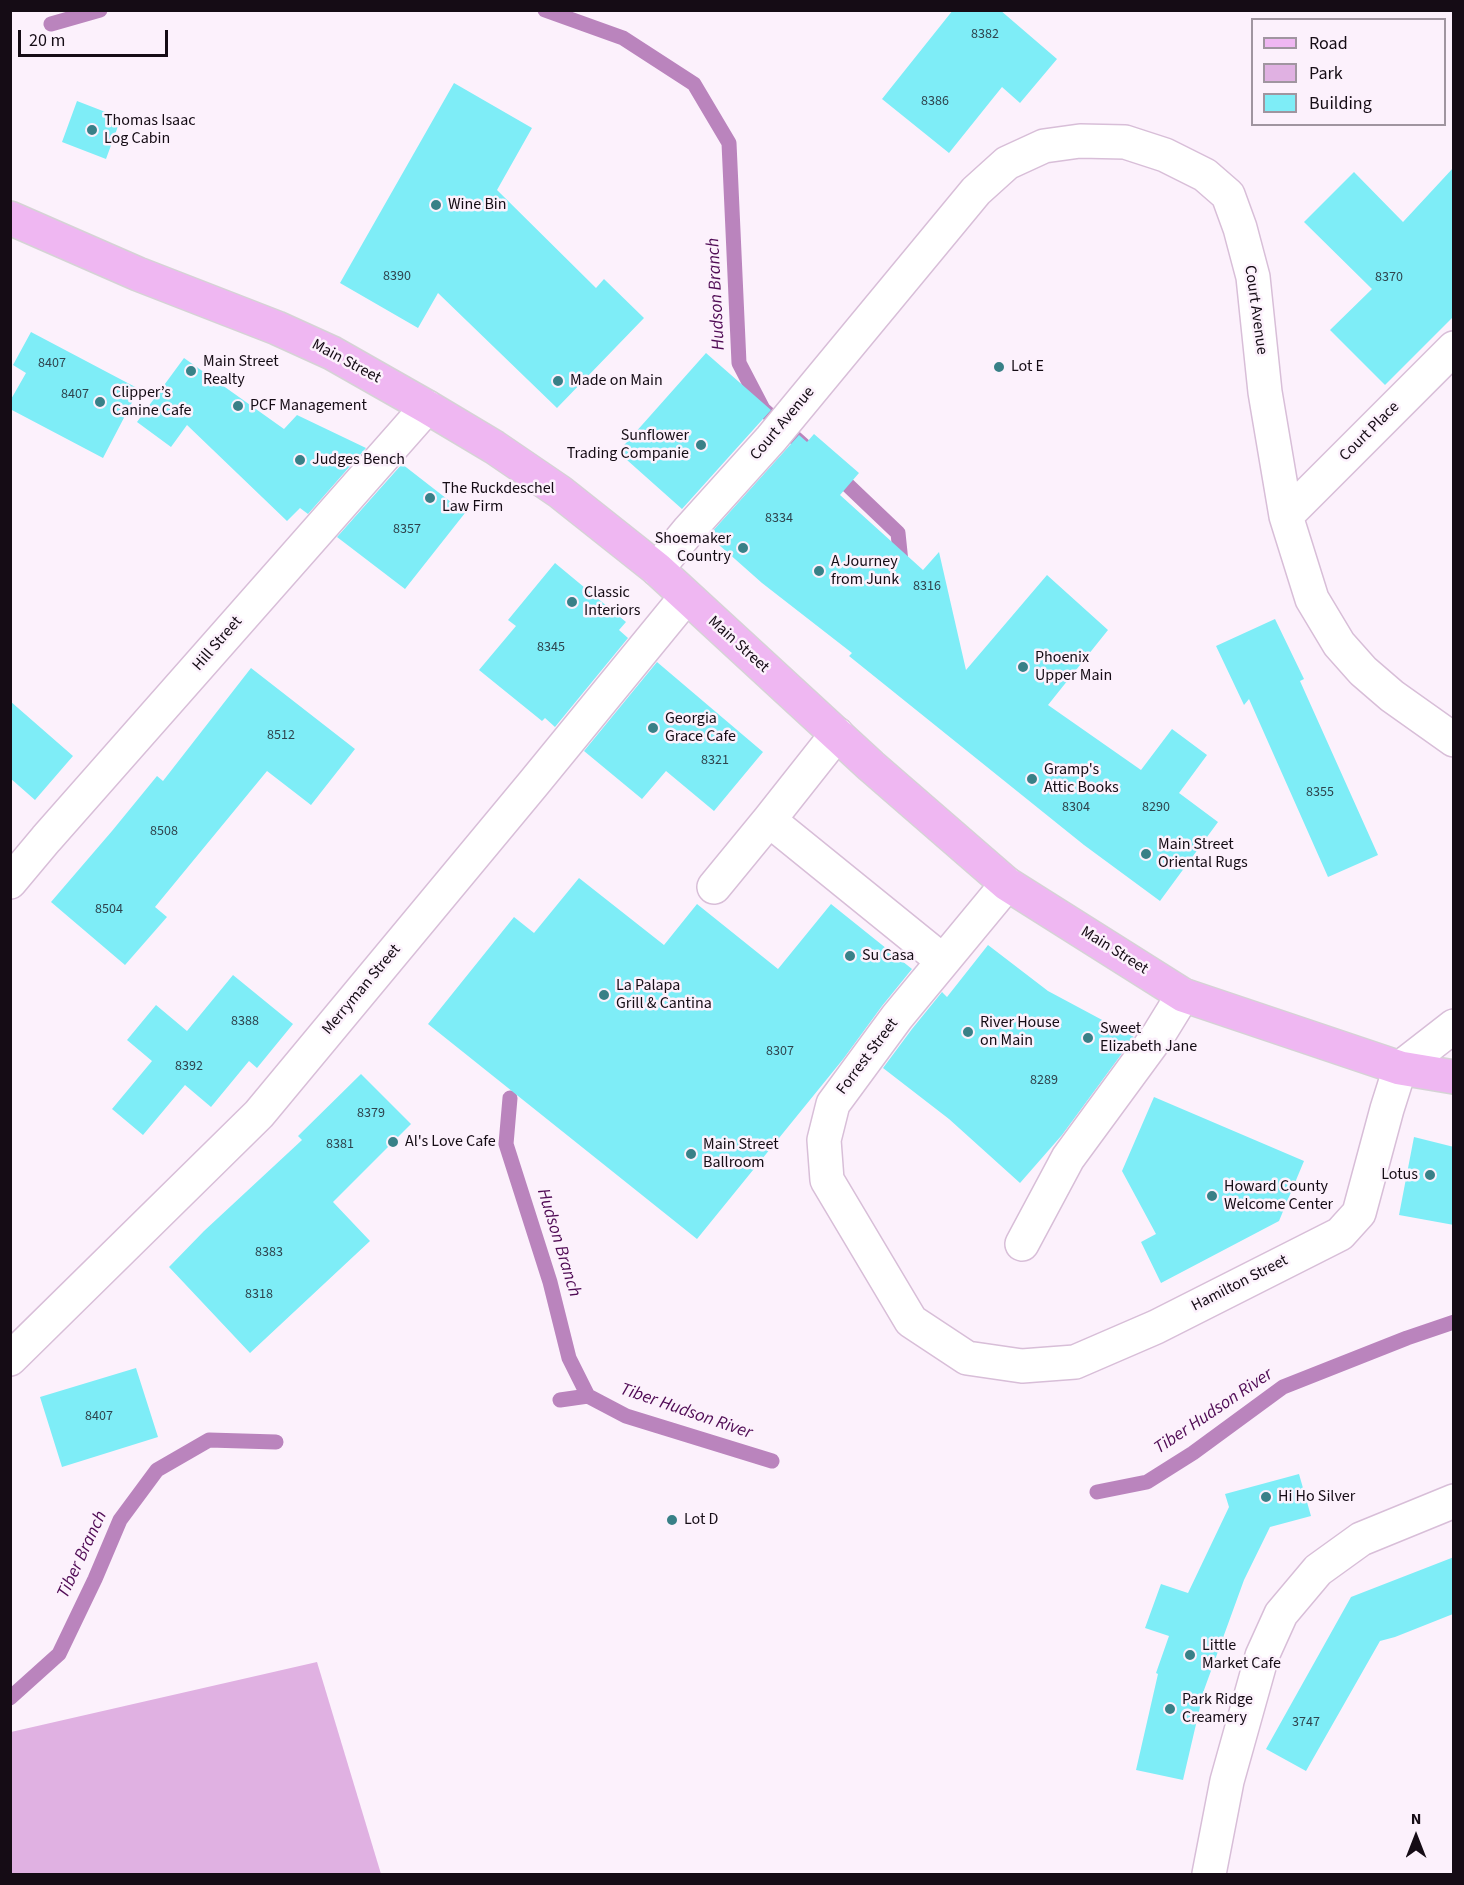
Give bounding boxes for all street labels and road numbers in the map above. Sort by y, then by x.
street label: Court Avenue [1239,264,1271,356]
street label: Main Street [308,336,384,388]
street label: Court Avenue [747,383,819,465]
street label: Court Place [1336,398,1404,466]
street label: Hill Street [189,613,247,675]
street label: Main Street [703,613,773,677]
street label: Main Street [1077,923,1151,979]
street label: Merryman Street [319,941,405,1039]
street label: Forrest Street [833,1015,903,1099]
street label: Hamilton Street [1189,1251,1291,1317]

